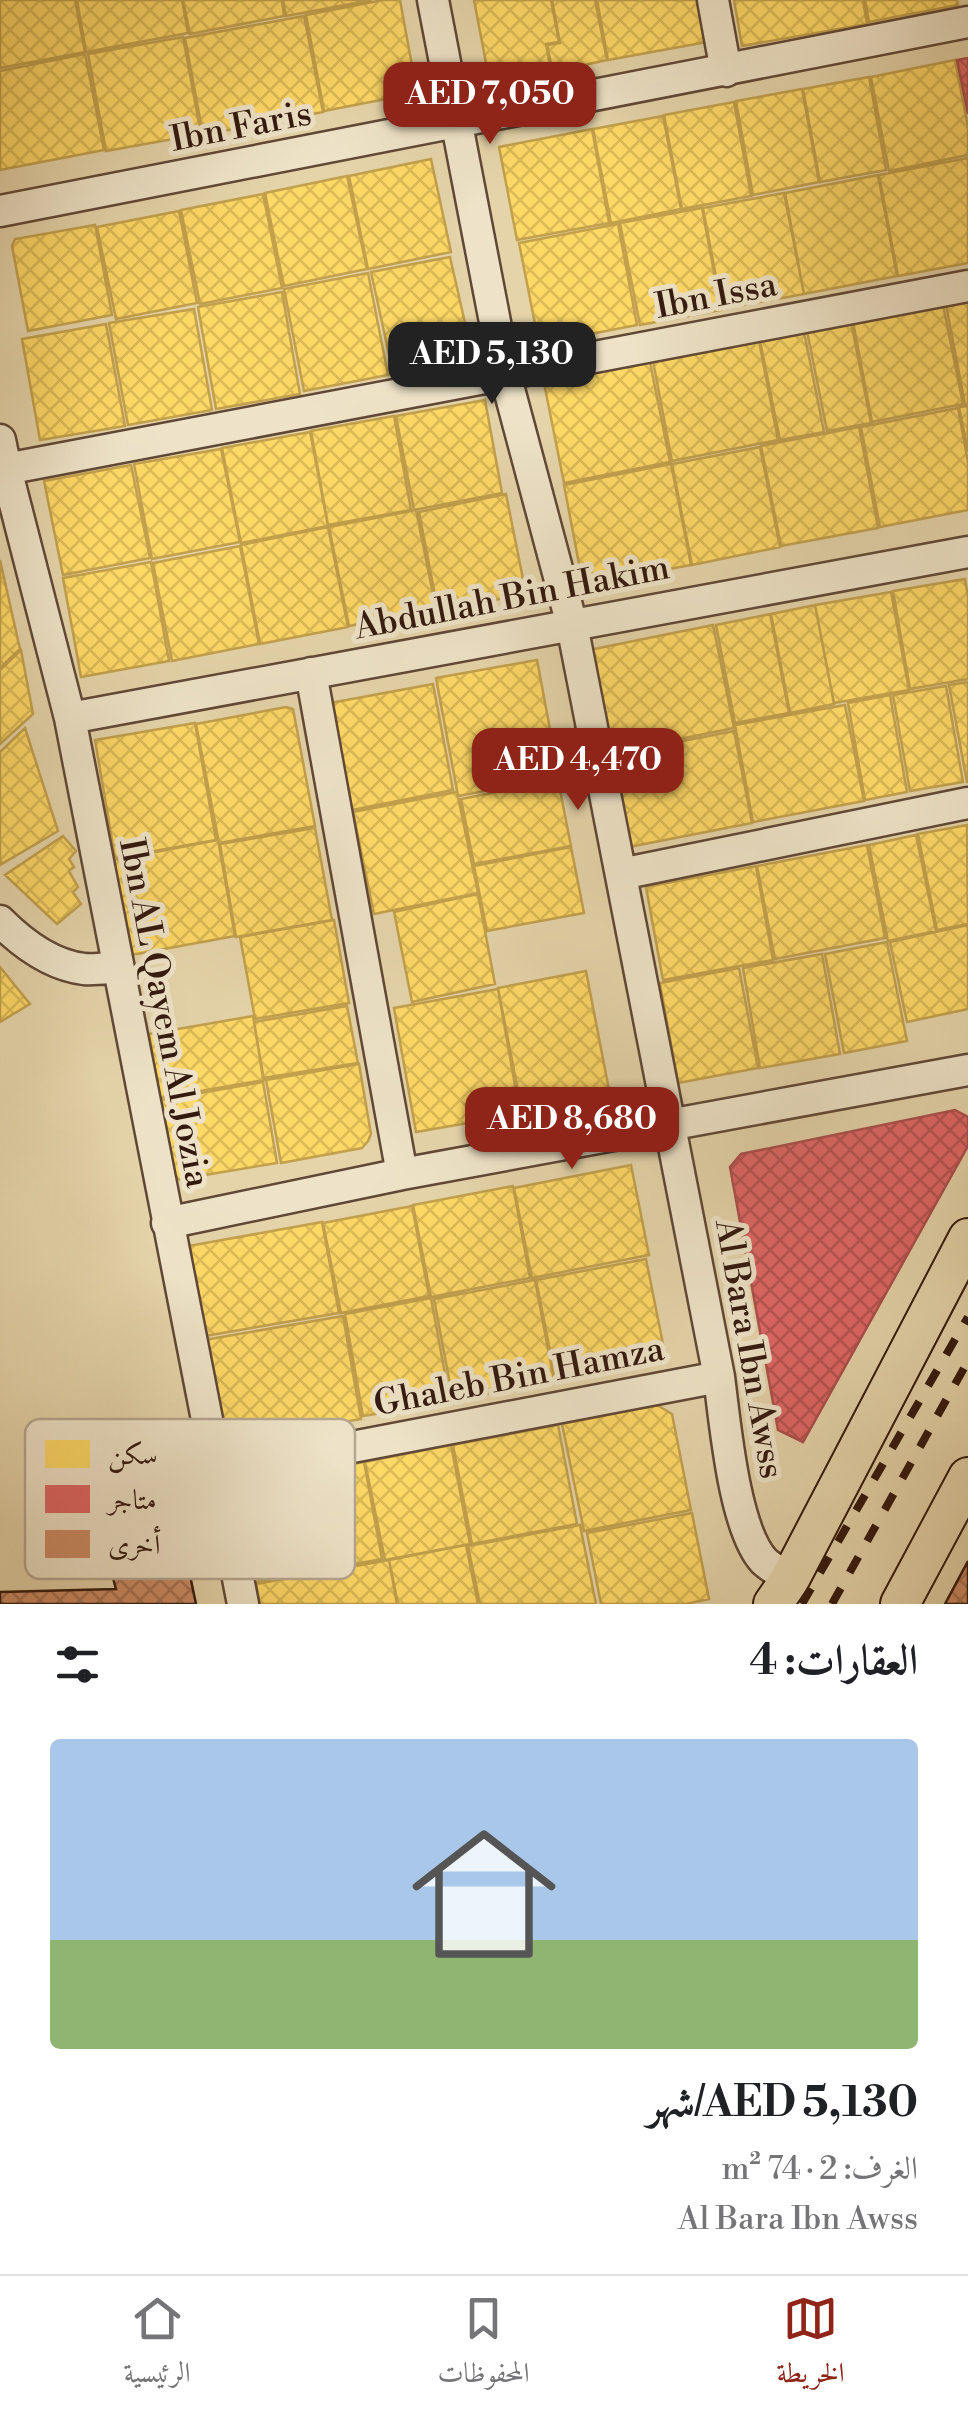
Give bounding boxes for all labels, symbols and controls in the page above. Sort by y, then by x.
pin: AED 7,050 [376,62,604,147]
text: AED 7,050 [405,74,575,114]
street label: Ibn Faris [167,92,315,162]
street label: Ibn Issa [652,263,781,329]
pin: AED 5,130 [378,322,606,407]
text: AED 5,130 [410,334,574,374]
street label: Abdullah Bin Hakim [350,546,673,650]
pin: AED 4,470 [464,728,692,813]
text: AED 4,470 [494,740,662,780]
street label: Ibn AL Qayem Al Jozia [109,835,219,1192]
pin: AED 8,680 [458,1087,686,1172]
text: AED 8,680 [487,1099,657,1139]
street label: Al Bara Ibn Awss [705,1215,793,1482]
street label: Ghaleb Bin Hamza [370,1328,668,1426]
legend [25,1419,355,1579]
text: سكن [108,1438,158,1473]
text: متاجر [105,1483,157,1518]
text: أخرى [108,1525,161,1563]
text: العقارات: 4 [750,1635,918,1688]
icon: filters [50,1637,105,1692]
icon: home [394,1804,574,1984]
text: AED 5,130/شهر [647,2077,918,2130]
text: الغرف: 2 · 74 m² [722,2149,918,2189]
text: Al Bara Ibn Awss [678,2199,918,2239]
tab: الرئيسية [123,2291,191,2400]
tab: المحفوظات [437,2291,530,2400]
tab: الخريطة [776,2291,845,2400]

